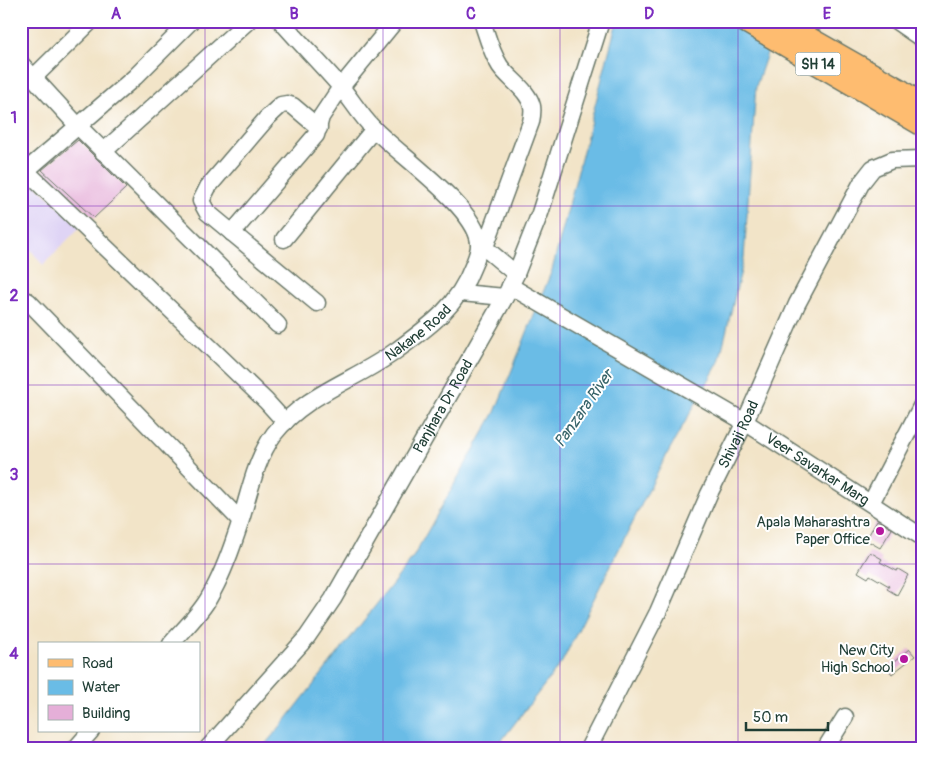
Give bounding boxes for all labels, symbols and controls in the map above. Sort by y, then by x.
text: A [111,4,122,24]
text: B [289,4,299,24]
text: C [466,4,476,24]
text: D [644,4,654,24]
text: E [823,4,832,24]
road number: SH 14 [796,52,840,76]
text: 1 [11,108,17,128]
text: 2 [10,286,19,306]
street label: Nakane Road [381,301,456,366]
street label: Panjhara Dr Road [409,356,477,457]
water label: Panzara River [550,364,619,451]
street label: Shivaji Road [714,398,763,472]
street label: Veer Savarkar Marg [762,429,873,510]
text: 3 [10,465,19,485]
place label: Apala Maharashtra Paper Office [756,513,871,549]
marker: Apala Maharashtra Paper Office [874,525,886,537]
place label: New City High School [821,641,895,677]
legend [38,642,200,732]
text: 4 [9,644,19,664]
marker: New City High School [898,653,910,665]
text: Road [82,654,113,673]
text: Water [82,678,121,697]
scale bar [746,700,828,732]
text: Building [82,704,130,723]
text: 50 m [753,708,788,727]

